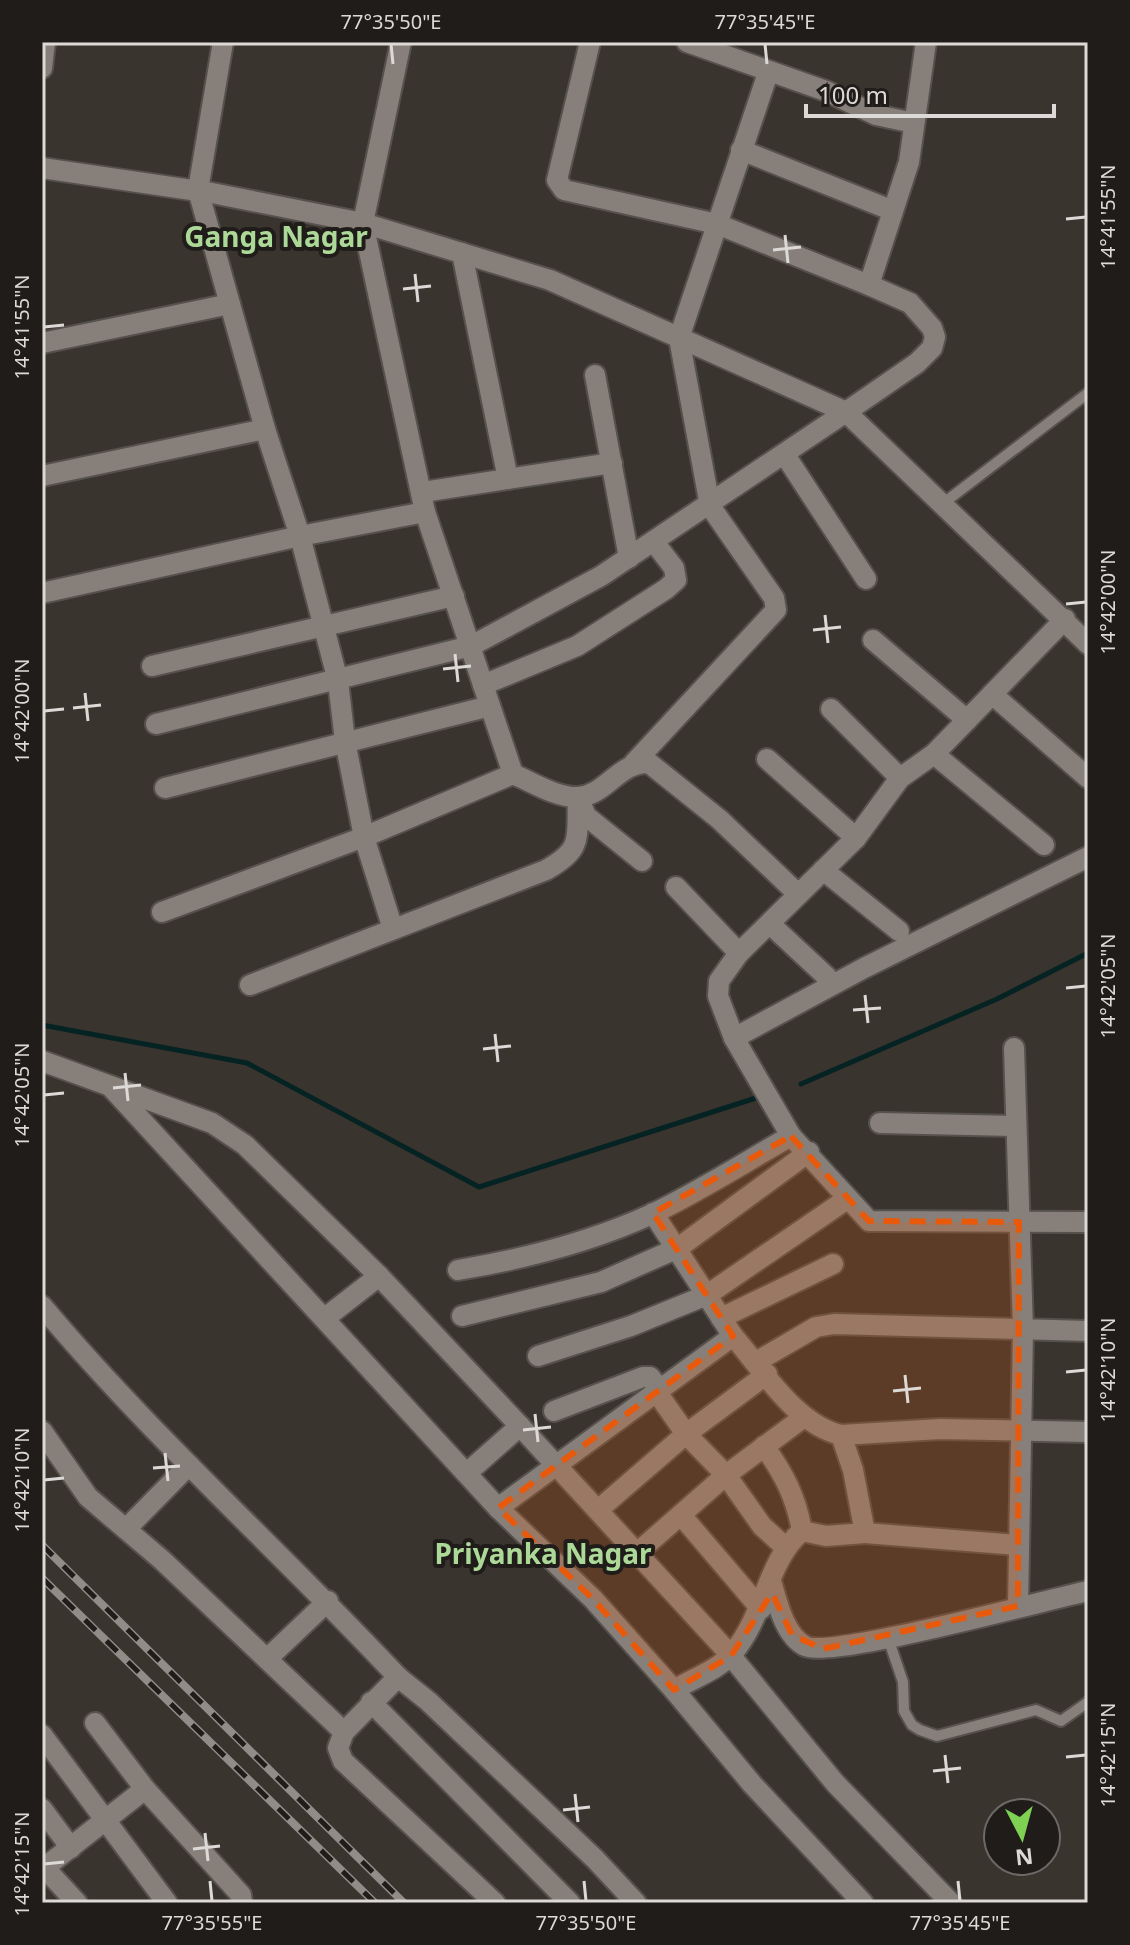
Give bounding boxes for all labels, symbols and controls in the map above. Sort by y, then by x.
text: 77°35'50"E [341,8,441,35]
text: 77°35'45"E [715,8,815,35]
scale bar [806,68,1054,118]
text: 100 m [818,78,888,111]
text: 14°41'55"N [1094,164,1121,270]
district label: Ganga Nagar [184,217,368,255]
text: 14°41'55"N [8,274,35,380]
text: 14°42'00"N [1094,549,1121,655]
text: 14°42'00"N [8,658,35,764]
text: 14°42'05"N [1094,933,1121,1039]
text: 14°42'05"N [8,1042,35,1148]
text: 14°42'10"N [1094,1317,1121,1423]
text: 14°42'10"N [8,1427,35,1533]
district label: Priyanka Nagar [434,1534,652,1572]
text: 14°42'15"N [1094,1702,1121,1808]
north arrow [982,1797,1062,1877]
text: 14°42'15"N [8,1811,35,1917]
text: N [1014,1842,1035,1874]
text: 77°35'55"E [162,1909,262,1936]
text: 77°35'50"E [536,1909,636,1936]
text: 77°35'45"E [910,1909,1010,1936]

